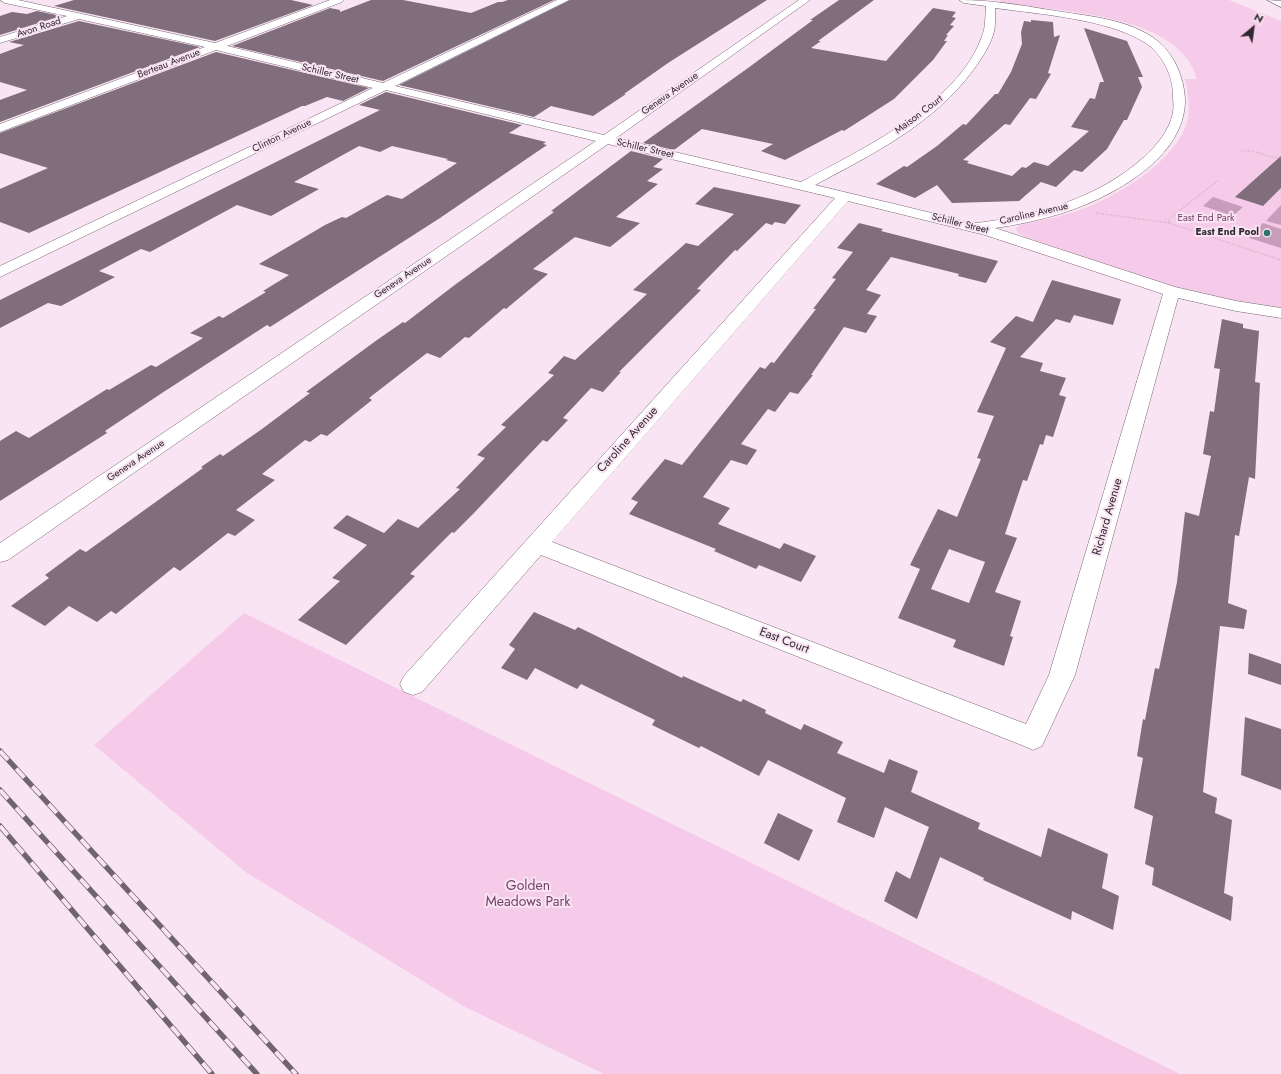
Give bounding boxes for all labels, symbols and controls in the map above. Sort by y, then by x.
north arrow [1233,8,1273,48]
text: N [1251,8,1267,27]
street label: Avon Road [15,15,63,41]
street label: Berteau Avenue [136,47,202,81]
street label: Schiller Street [300,62,360,86]
street label: Geneva Avenue [639,70,701,118]
street label: Maison Court [893,93,945,137]
street label: Clinton Avenue [250,117,314,155]
street label: Schiller Street [615,137,675,161]
street label: Caroline Avenue [999,200,1069,228]
street label: Schiller Street [930,211,990,237]
park label: East End Park [1177,213,1235,225]
place label: East End Pool [1195,227,1259,239]
marker: East End Pool [1262,228,1272,238]
street label: Geneva Avenue [372,254,434,302]
street label: Caroline Avenue [595,404,661,476]
street label: Geneva Avenue [105,437,167,485]
street label: Richard Avenue [1090,477,1126,557]
street label: East Court [757,625,811,657]
park label: Golden Meadows Park [485,879,571,912]

